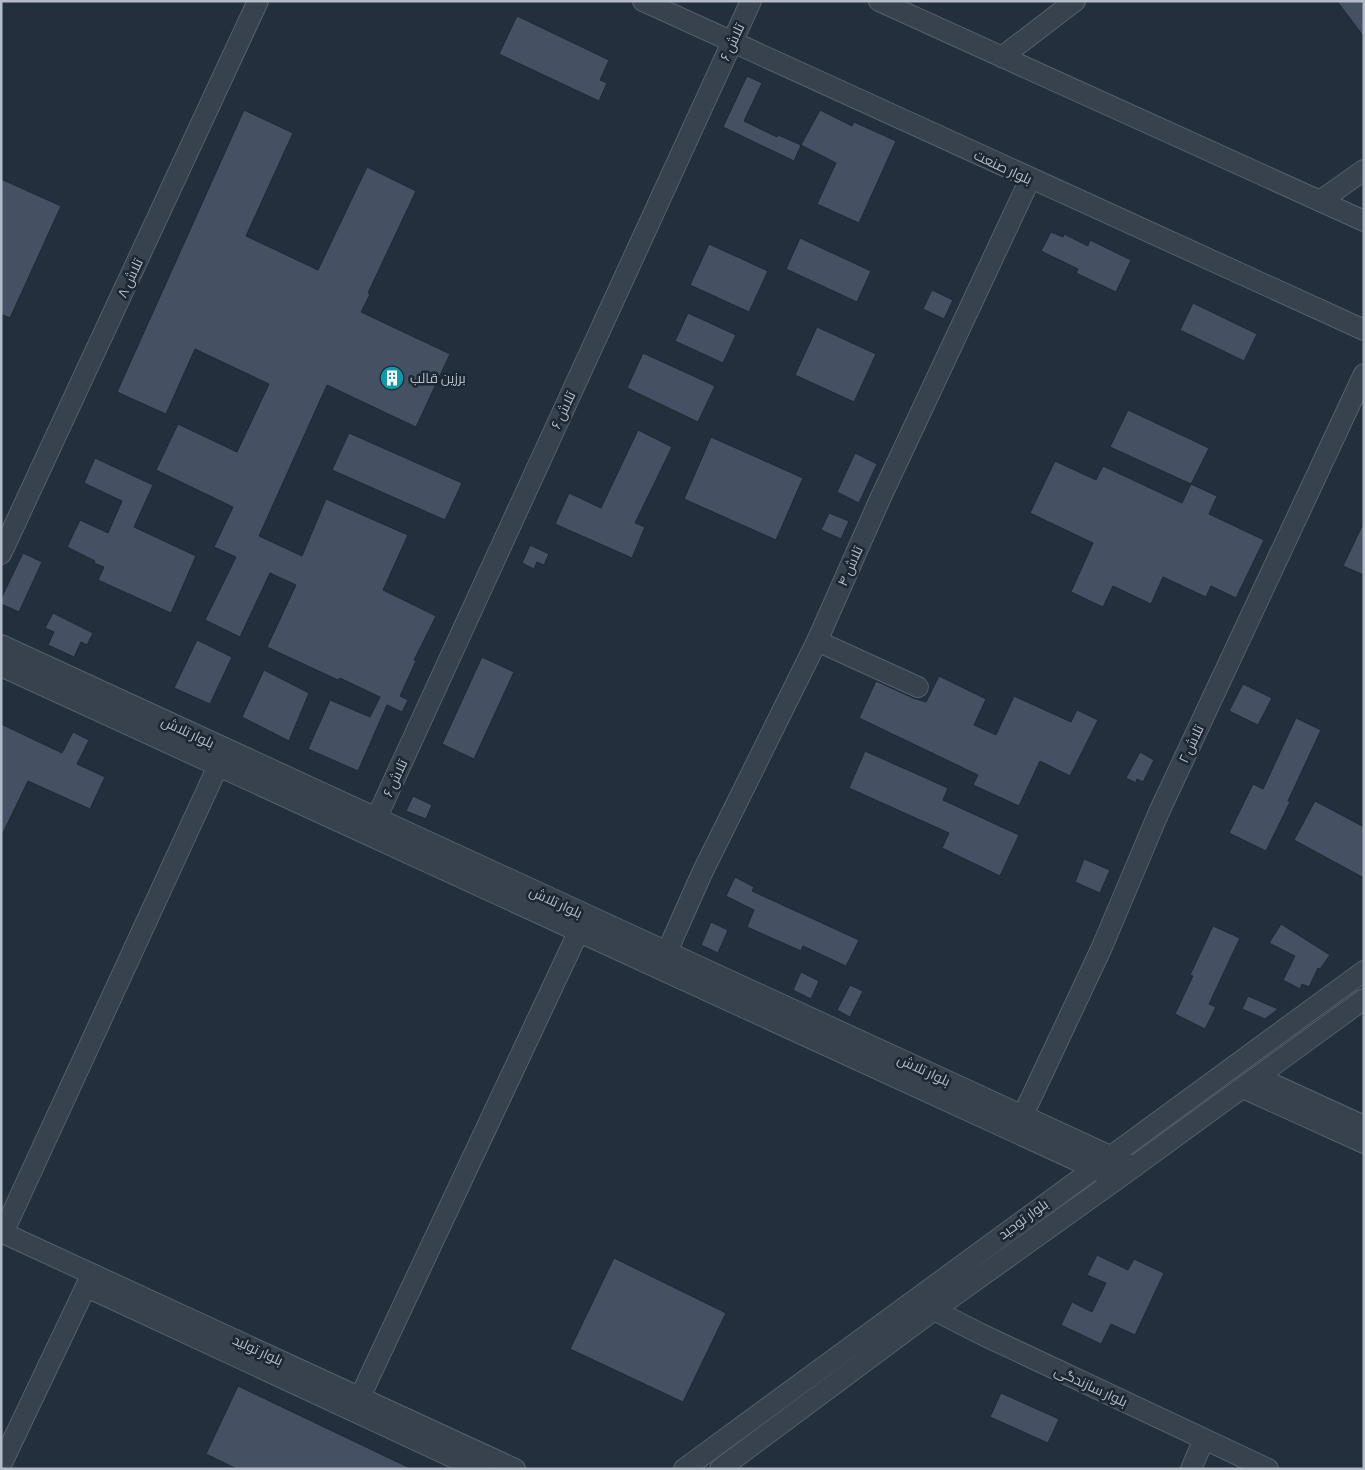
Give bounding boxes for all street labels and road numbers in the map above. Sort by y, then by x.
street label: تلاش ۶ [715,20,750,65]
street label: بلوار صنعت [970,146,1035,190]
street label: تلاش ۸ [113,255,149,302]
street label: تلاش ۶ [546,388,581,433]
street label: تلاش ۴ [833,543,869,590]
street label: بلوار تلاش [158,712,217,754]
street label: تلاش ۲ [1174,722,1210,767]
street label: تلاش ۶ [378,756,413,801]
street label: بلوار تلاش [526,882,585,924]
street label: بلوار تلاش [894,1050,953,1092]
street label: بلوار توحید [994,1195,1053,1245]
street label: بلوار تولید [229,1331,286,1371]
street label: بلوار سازندگی [1051,1361,1131,1413]

